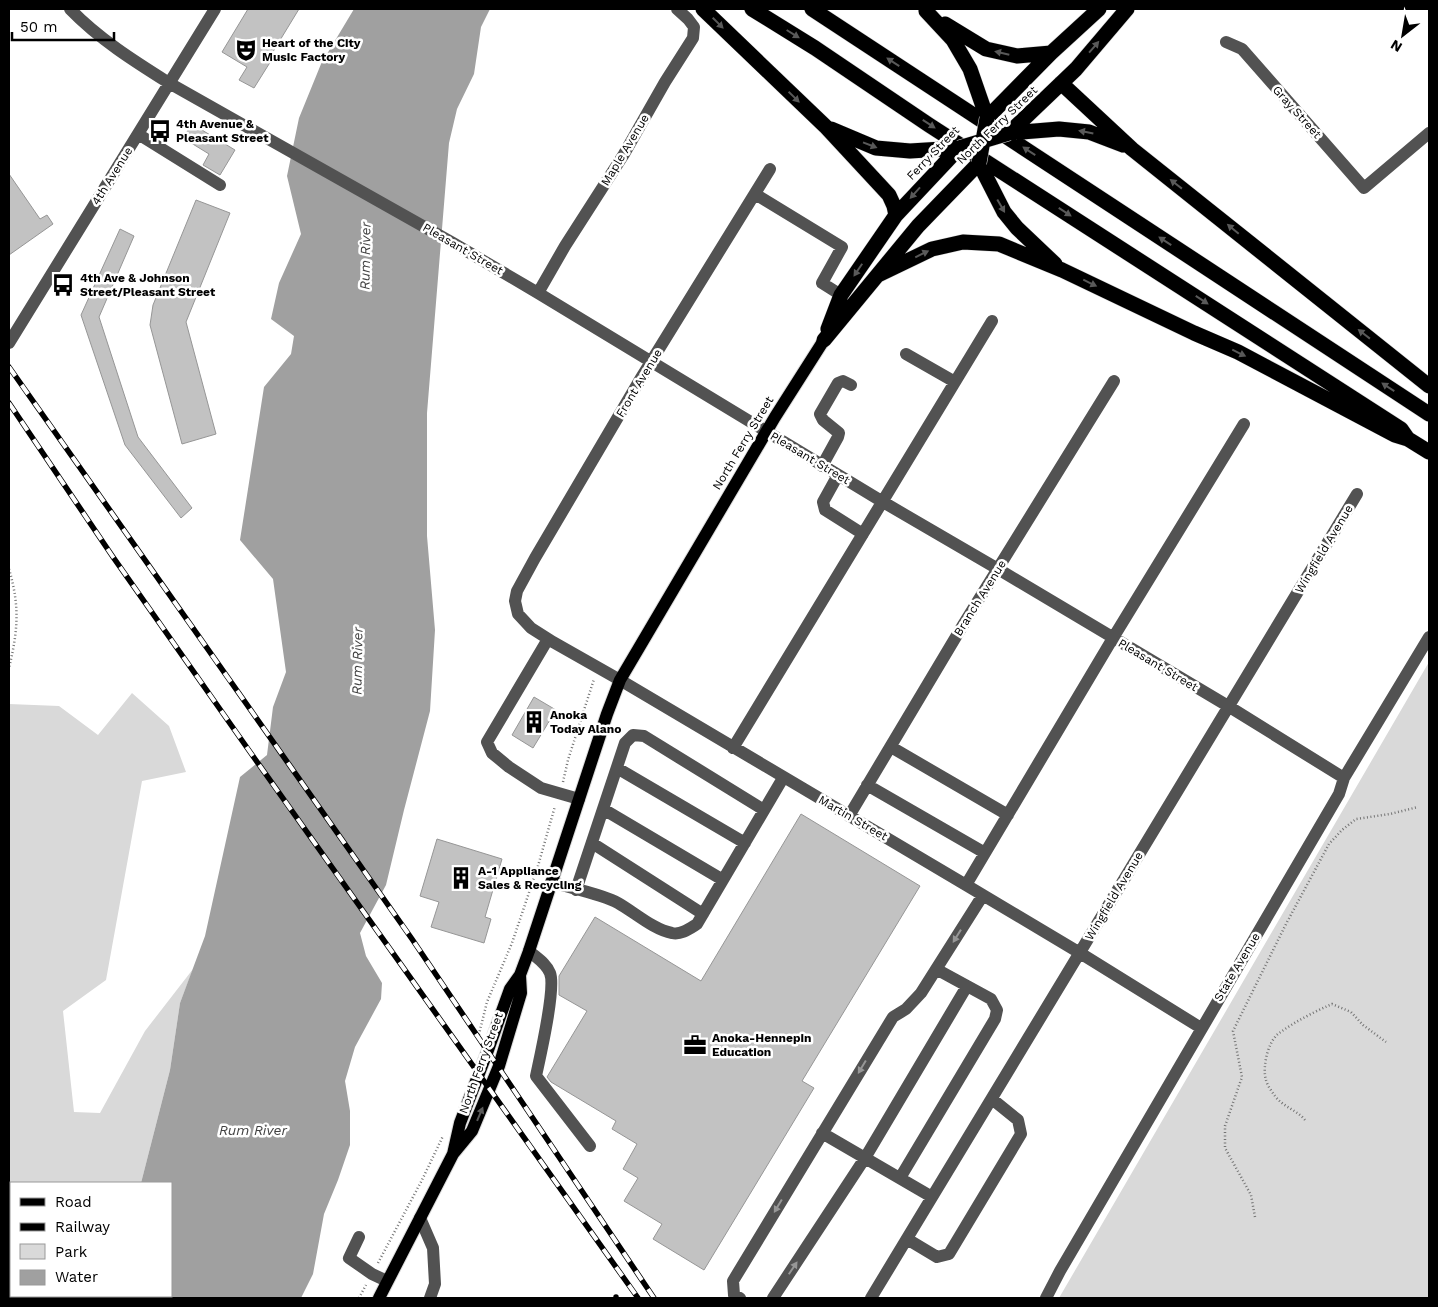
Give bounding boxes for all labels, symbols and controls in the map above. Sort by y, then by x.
scale bar [12,10,115,42]
north arrow [1378,10,1428,60]
one-way arrow [711,17,723,29]
text: 50 m [20,18,57,36]
one-way arrow [786,30,800,39]
place label: Heart of the City Music Factory [262,36,361,64]
theatre icon: Heart of the City Music Factory [233,37,259,63]
text: N [1388,37,1405,56]
one-way arrow [1088,42,1100,54]
one-way arrow [995,49,1010,57]
one-way arrow [886,57,900,67]
street label: North Ferry Street [954,83,1040,167]
street label: Gray Street [1270,83,1324,141]
one-way arrow [788,91,800,103]
street label: Maple Avenue [598,112,652,188]
place label: 4th Avenue & Pleasant Street [176,117,269,145]
bus stop icon: 4th Avenue & Pleasant Street [147,118,173,144]
one-way arrow [922,119,935,129]
street label: Ferry Street [904,123,962,183]
one-way arrow [1077,128,1093,136]
one-way arrow [863,141,878,149]
street label: 4th Avenue [89,144,135,208]
one-way arrow [1022,147,1036,156]
one-way arrow [1170,178,1183,189]
one-way arrow [909,187,921,199]
one-way arrow [997,199,1005,214]
one-way arrow [1059,207,1072,216]
street label: Pleasant Street [420,220,506,278]
water label: Rum River [356,221,374,290]
one-way arrow [1226,224,1239,235]
one-way arrow [1158,236,1172,245]
one-way arrow [915,250,929,258]
one-way arrow [853,263,863,276]
place label: 4th Ave & Johnson Street/Pleasant Street [80,271,216,299]
bus stop icon: 4th Ave & Johnson Street/Pleasant Street [50,272,76,298]
one-way arrow [1083,279,1097,287]
one-way arrow [1195,296,1208,305]
one-way arrow [1357,328,1370,339]
street label: Front Avenue [613,346,665,420]
one-way arrow [1232,349,1246,357]
one-way arrow [1382,383,1395,392]
street label: North Ferry Street [710,394,776,492]
street label: Pleasant Street [768,429,852,487]
street label: Wingfield Avenue [1292,502,1356,596]
street label: Branch Avenue [951,557,1009,639]
water label: Rum River [348,626,366,695]
street label: Pleasant Street [1116,636,1200,694]
place label: Anoka Today Alano [550,708,621,736]
building icon: Anoka Today Alano [521,709,547,735]
street label: Martin Street [816,793,890,843]
street label: Wingfield Avenue [1082,849,1146,943]
place label: A-1 Appliance Sales & Recycling [478,864,582,892]
building icon: A-1 Appliance Sales & Recycling [448,865,474,891]
one-way arrow [952,930,961,943]
street label: State Avenue [1211,930,1263,1004]
street label: North Ferry Street [456,1011,506,1115]
place label: Anoka-Hennepin Education [712,1031,811,1059]
office icon: Anoka-Hennepin Education [682,1032,708,1058]
one-way arrow [858,1060,867,1073]
one-way arrow [476,1107,484,1121]
water label: Rum River [219,1122,288,1138]
legend [10,1182,172,1297]
text: Road [55,1193,92,1211]
one-way arrow [774,1199,783,1212]
text: Railway [55,1218,110,1236]
text: Park [55,1243,88,1261]
one-way arrow [788,1262,798,1275]
text: Water [55,1268,98,1286]

